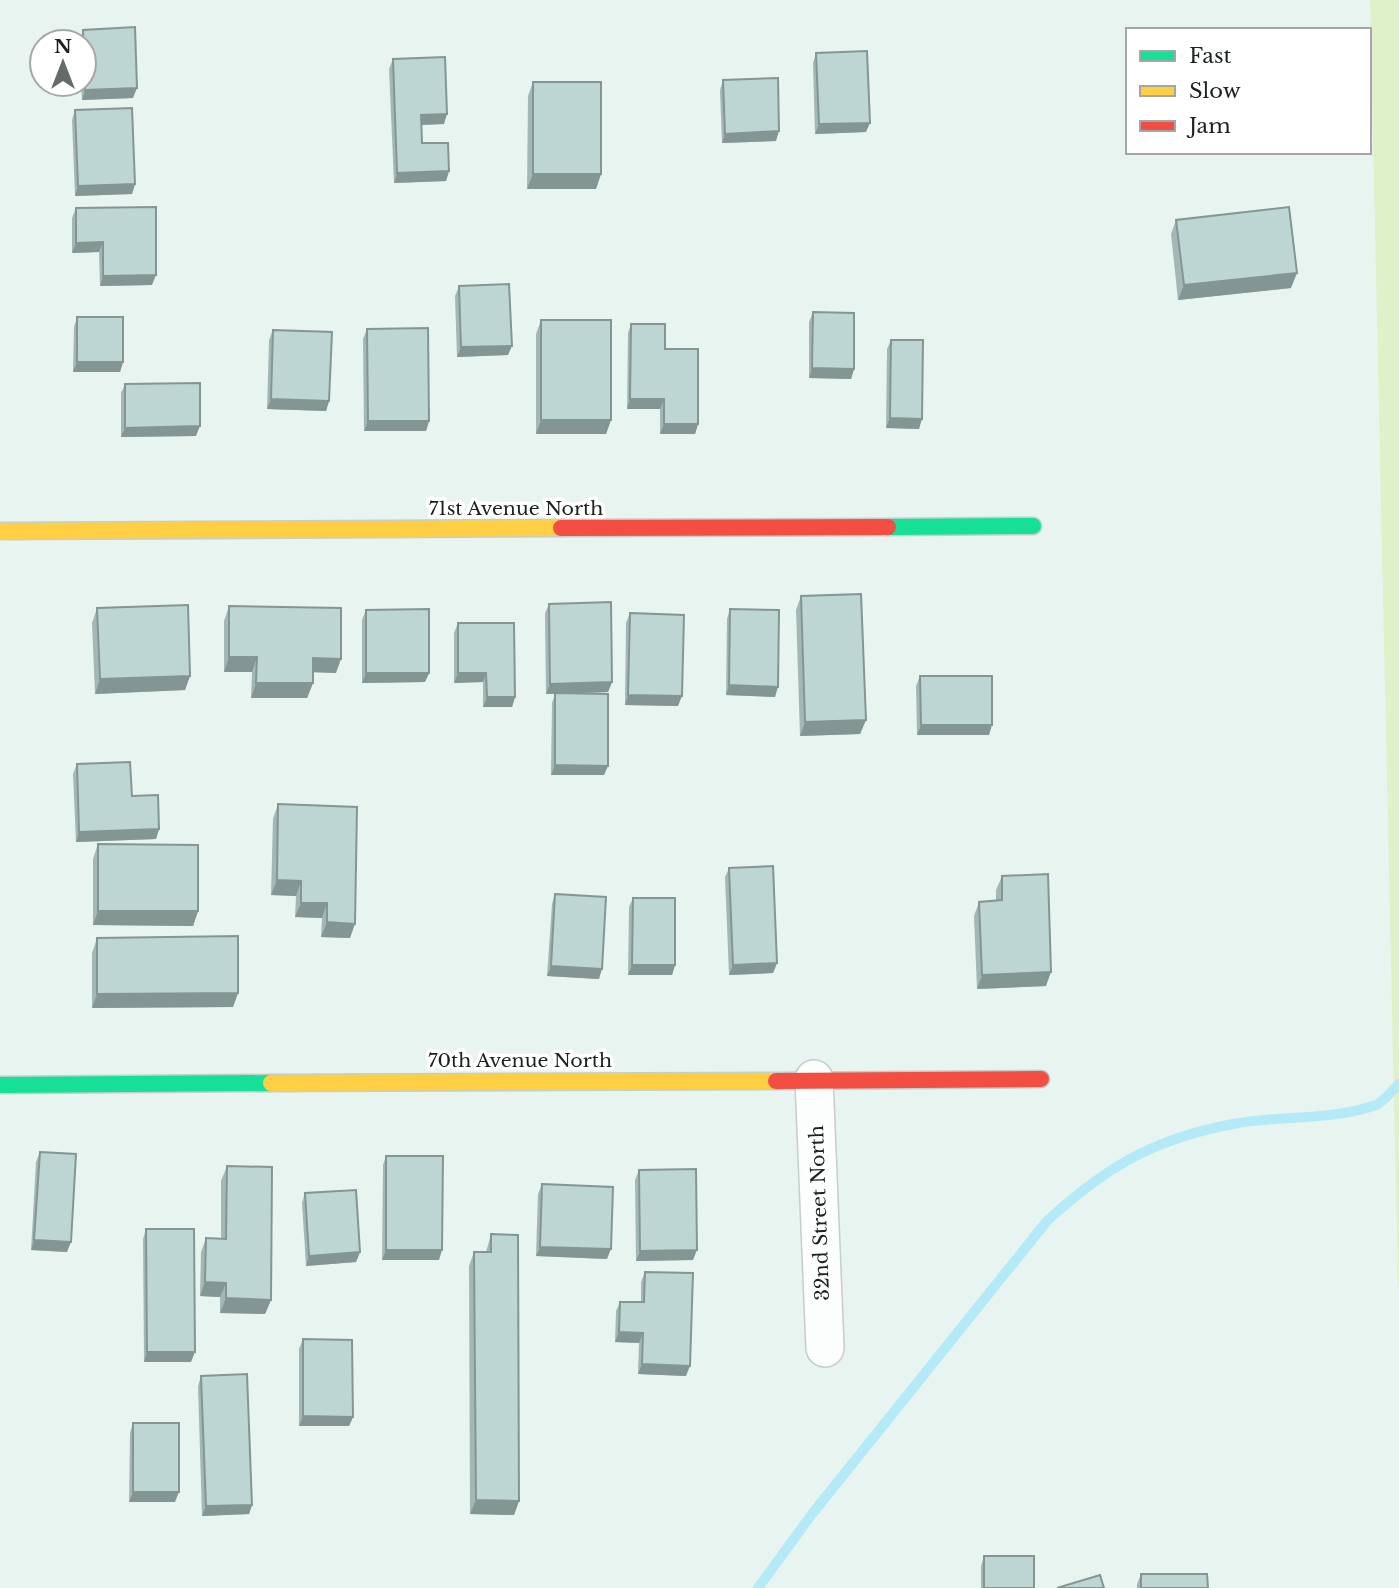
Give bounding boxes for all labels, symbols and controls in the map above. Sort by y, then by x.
north arrow [28,28,98,98]
legend [1126,28,1371,154]
text: N [54,35,72,58]
text: Fast [1189,43,1231,69]
text: Slow [1189,78,1241,104]
text: Jam [1186,113,1231,139]
street label: 71st Avenue North [429,497,603,520]
street label: 70th Avenue North [428,1049,612,1072]
street label: 32nd Street North [805,1125,834,1301]

